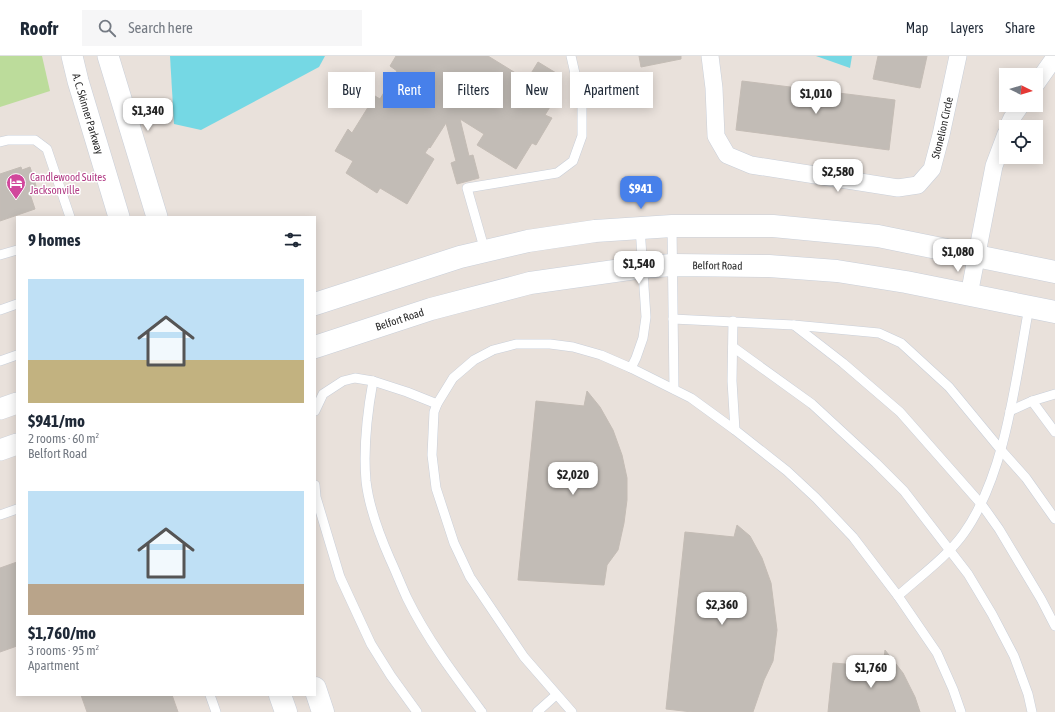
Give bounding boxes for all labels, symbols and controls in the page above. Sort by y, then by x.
search box [82,10,362,46]
text: Roofr [20,17,58,39]
icon: search [96,17,118,39]
text: Search here [128,19,193,36]
text: Map [906,20,928,36]
text: Layers [950,20,983,36]
text: Share [1005,20,1035,36]
north arrow [999,68,1043,112]
map controls [999,68,1043,164]
street label: A. C. Skinner Parkway [70,72,106,156]
chip: Buy [328,72,375,108]
chip: Rent [383,72,435,108]
chip: Filters [443,72,503,108]
chip: New [511,72,562,108]
chip: Apartment [570,72,653,108]
pin: $1,010 [783,81,849,115]
text: $1,010 [800,86,832,101]
street label: Stonelion Circle [929,96,955,160]
pin: $1,340 [115,98,181,132]
text: $1,340 [132,103,164,118]
button: locate [999,120,1043,164]
pin: $2,580 [805,159,871,193]
text: $2,580 [822,164,854,179]
place label: Candlewood Suites Jacksonville [30,171,106,196]
hotel icon: Candlewood Suites Jacksonville [5,172,27,200]
pin: $941 [617,176,665,210]
text: $941 [629,181,653,196]
icon: filters [282,229,304,251]
text: 9 homes [28,230,81,250]
pin: $1,080 [925,239,991,273]
text: $1,080 [942,244,974,259]
pin: $1,540 [606,251,672,285]
text: $1,540 [623,256,655,271]
street label: Belfort Road [692,259,743,272]
icon: home [130,305,202,377]
street label: Belfort Road [374,306,425,333]
text: $941/mo [28,411,85,431]
text: 2 rooms · 60 m² [28,431,99,446]
text: Belfort Road [28,446,87,461]
pin: $2,020 [540,462,606,496]
text: $2,020 [557,467,589,482]
icon: home [130,517,202,589]
pin: $2,360 [689,592,755,626]
text: $2,360 [706,597,738,612]
text: $1,760/mo [28,623,96,643]
text: 3 rooms · 95 m² [28,643,99,658]
pin: $1,760 [838,655,904,689]
text: Apartment [28,658,79,673]
text: $1,760 [855,660,887,675]

